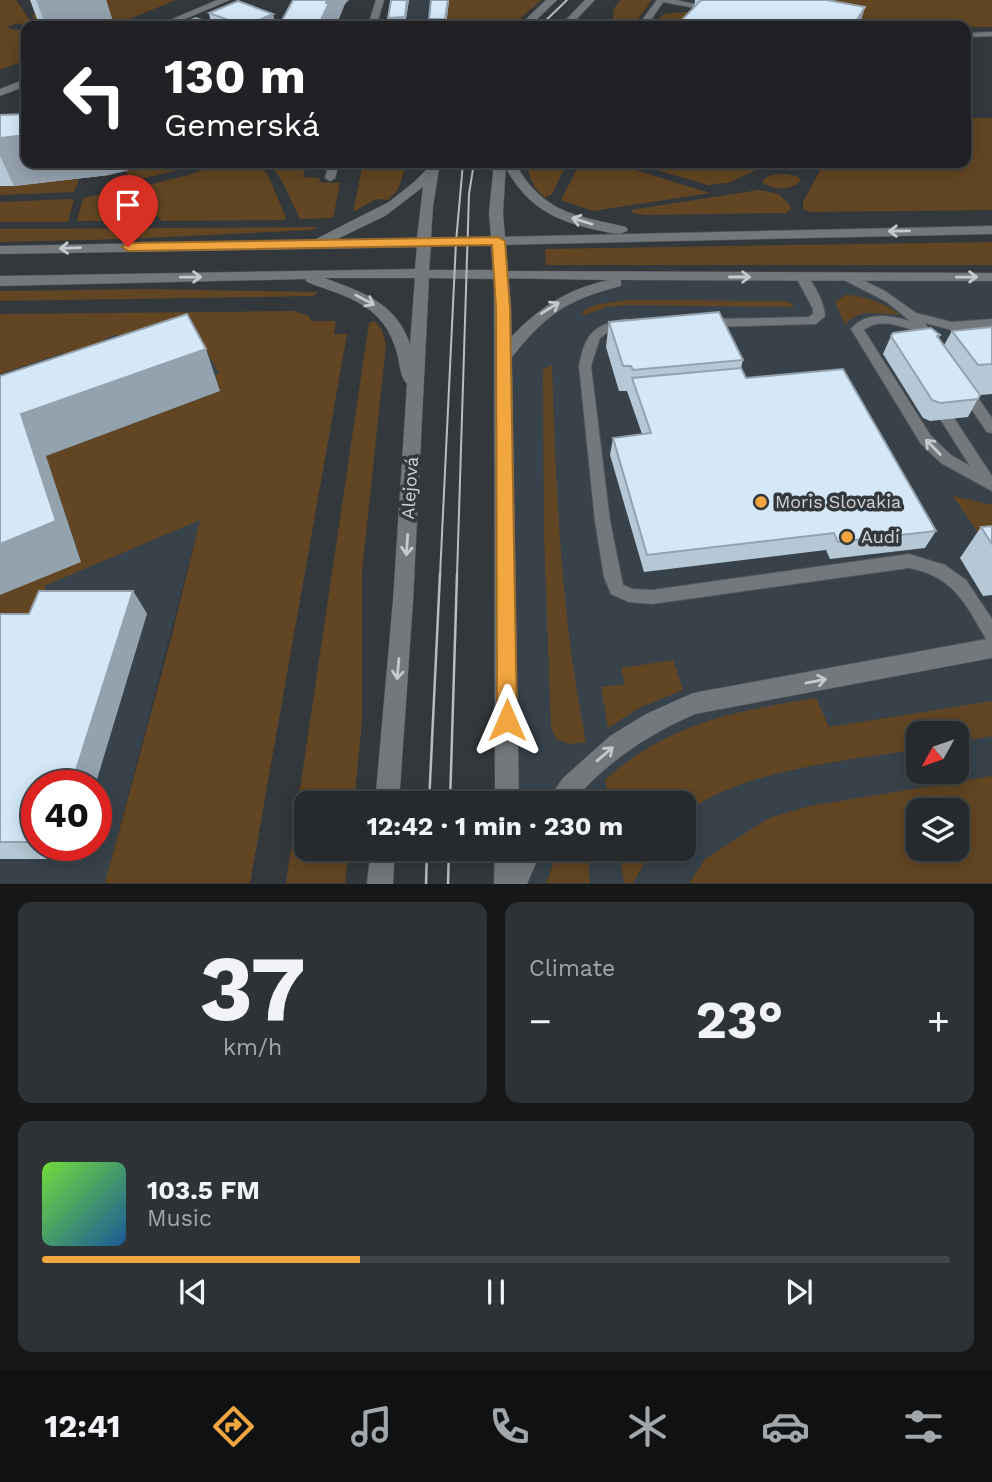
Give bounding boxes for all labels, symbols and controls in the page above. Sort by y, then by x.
text: 130 m [164,47,306,105]
icon: left [49,49,140,140]
text: Gemerská [164,106,320,144]
pin [98,175,158,247]
icon: arrive [109,186,147,224]
one-way arrow [572,214,594,227]
one-way arrow [888,224,911,238]
one-way arrow [59,242,82,255]
one-way arrow [728,270,751,284]
one-way arrow [956,270,979,284]
one-way arrow [179,271,202,284]
one-way arrow [355,293,375,307]
one-way arrow [540,301,559,316]
one-way arrow [925,438,942,455]
street label: Alejová [397,456,422,520]
place label: Moris Slovakia [775,491,901,512]
marker: Moris Slovakia [753,494,769,510]
place label: Audi [861,526,900,547]
marker: Audi [839,529,855,545]
one-way arrow [400,533,413,556]
one-way arrow [391,657,404,680]
one-way arrow [804,673,827,687]
position arrow [470,683,544,757]
north arrow [906,721,970,784]
map controls [906,721,969,861]
one-way arrow [595,746,613,762]
speed limit sign: 40 [21,770,112,861]
button: layers [906,798,969,861]
text: 12:42 · 1 min · 230 m [367,811,623,841]
text: 37 [199,935,306,1042]
text: Climate [529,955,615,982]
text: 23° [696,990,783,1051]
text: − [529,999,552,1043]
text: + [927,999,950,1043]
text: km/h [223,1034,282,1061]
text: 103.5 FM [147,1175,260,1205]
text: Music [147,1205,212,1232]
icon: previous [174,1273,212,1311]
icon: pause [477,1273,515,1311]
icon: next [780,1273,818,1311]
icon: directions [209,1402,258,1451]
icon: music [347,1402,396,1451]
icon: phone [485,1402,534,1451]
icon: climate [623,1402,672,1451]
icon: car [761,1402,810,1451]
icon: filters [899,1402,948,1451]
text: 12:41 [44,1407,121,1445]

